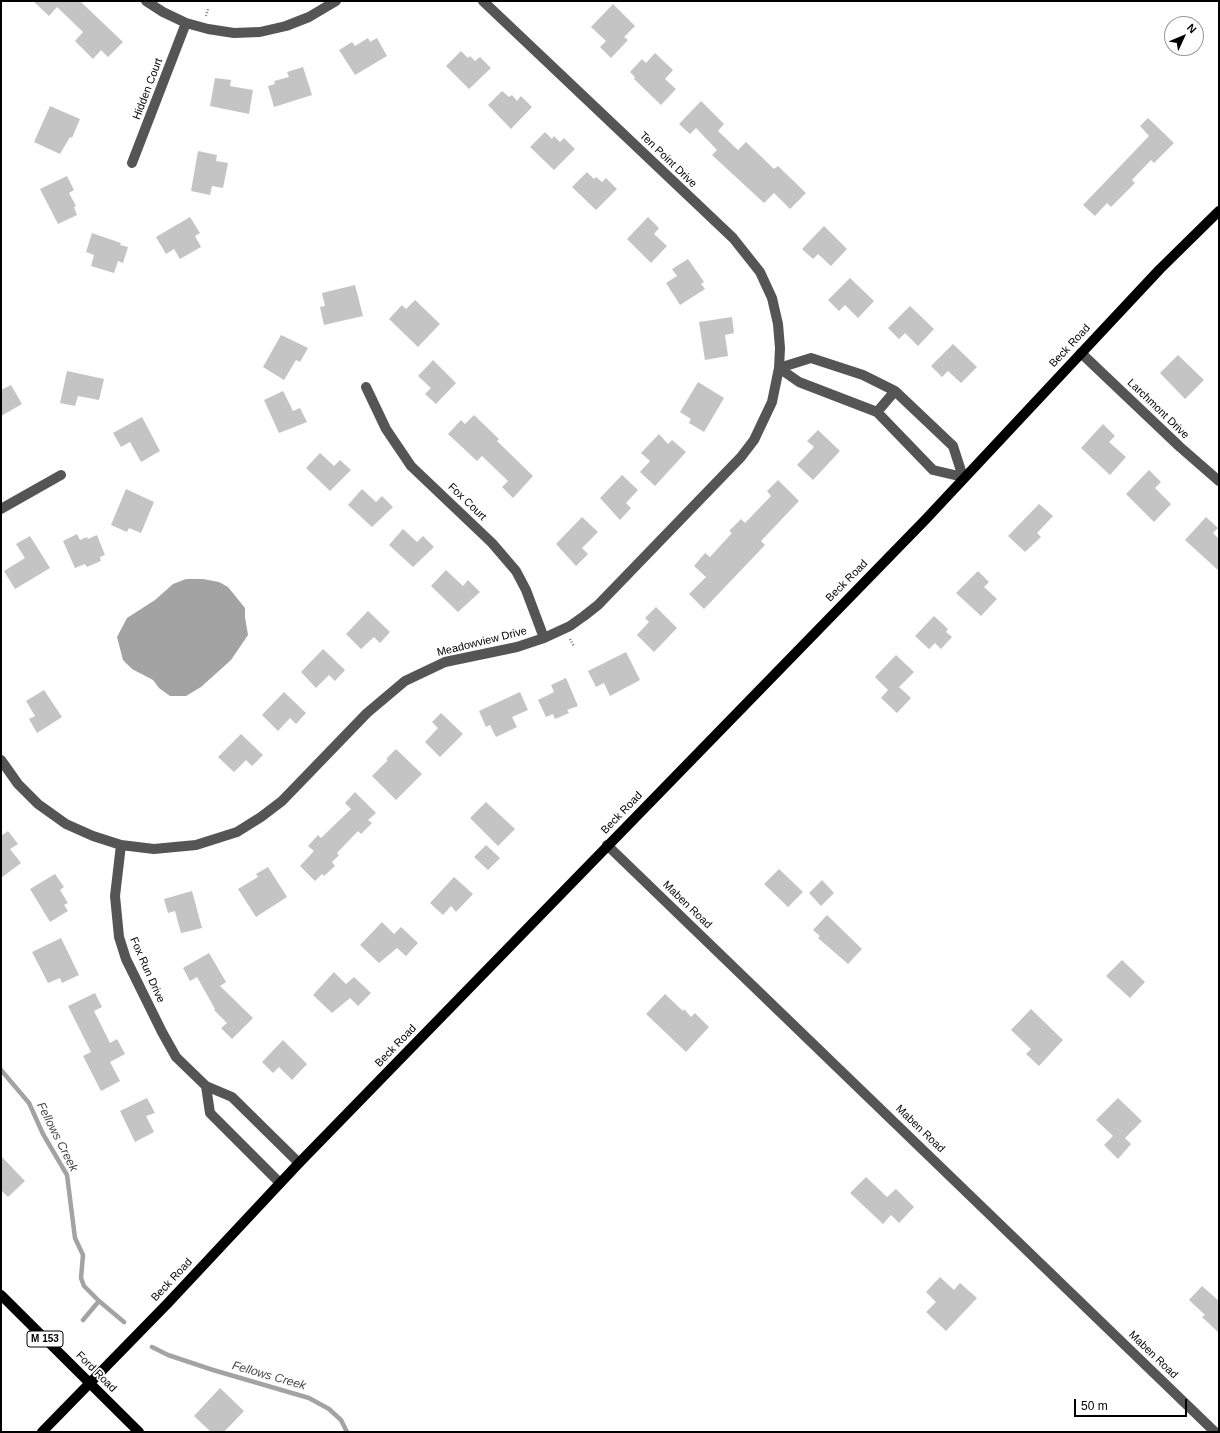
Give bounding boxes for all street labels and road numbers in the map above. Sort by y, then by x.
street label: Hidden Court [130,56,166,122]
street label: Ten Point Drive [637,129,699,191]
street label: Beck Road [1047,322,1093,370]
street label: Larchmont Drive [1124,376,1192,442]
street label: Fox Court [445,480,489,524]
street label: Beck Road [823,557,871,605]
street label: Meadowview Drive [436,624,528,660]
street label: Beck Road [599,789,645,837]
street label: Maben Road [660,878,714,932]
street label: Fox Run Drive [127,935,167,1005]
street label: Beck Road [373,1022,419,1070]
street label: Maben Road [893,1102,947,1156]
street label: Beck Road [149,1256,195,1304]
street label: Maben Road [1126,1328,1180,1382]
road number: M 153 [27,1331,63,1347]
street label: Ford Road [73,1349,119,1395]

